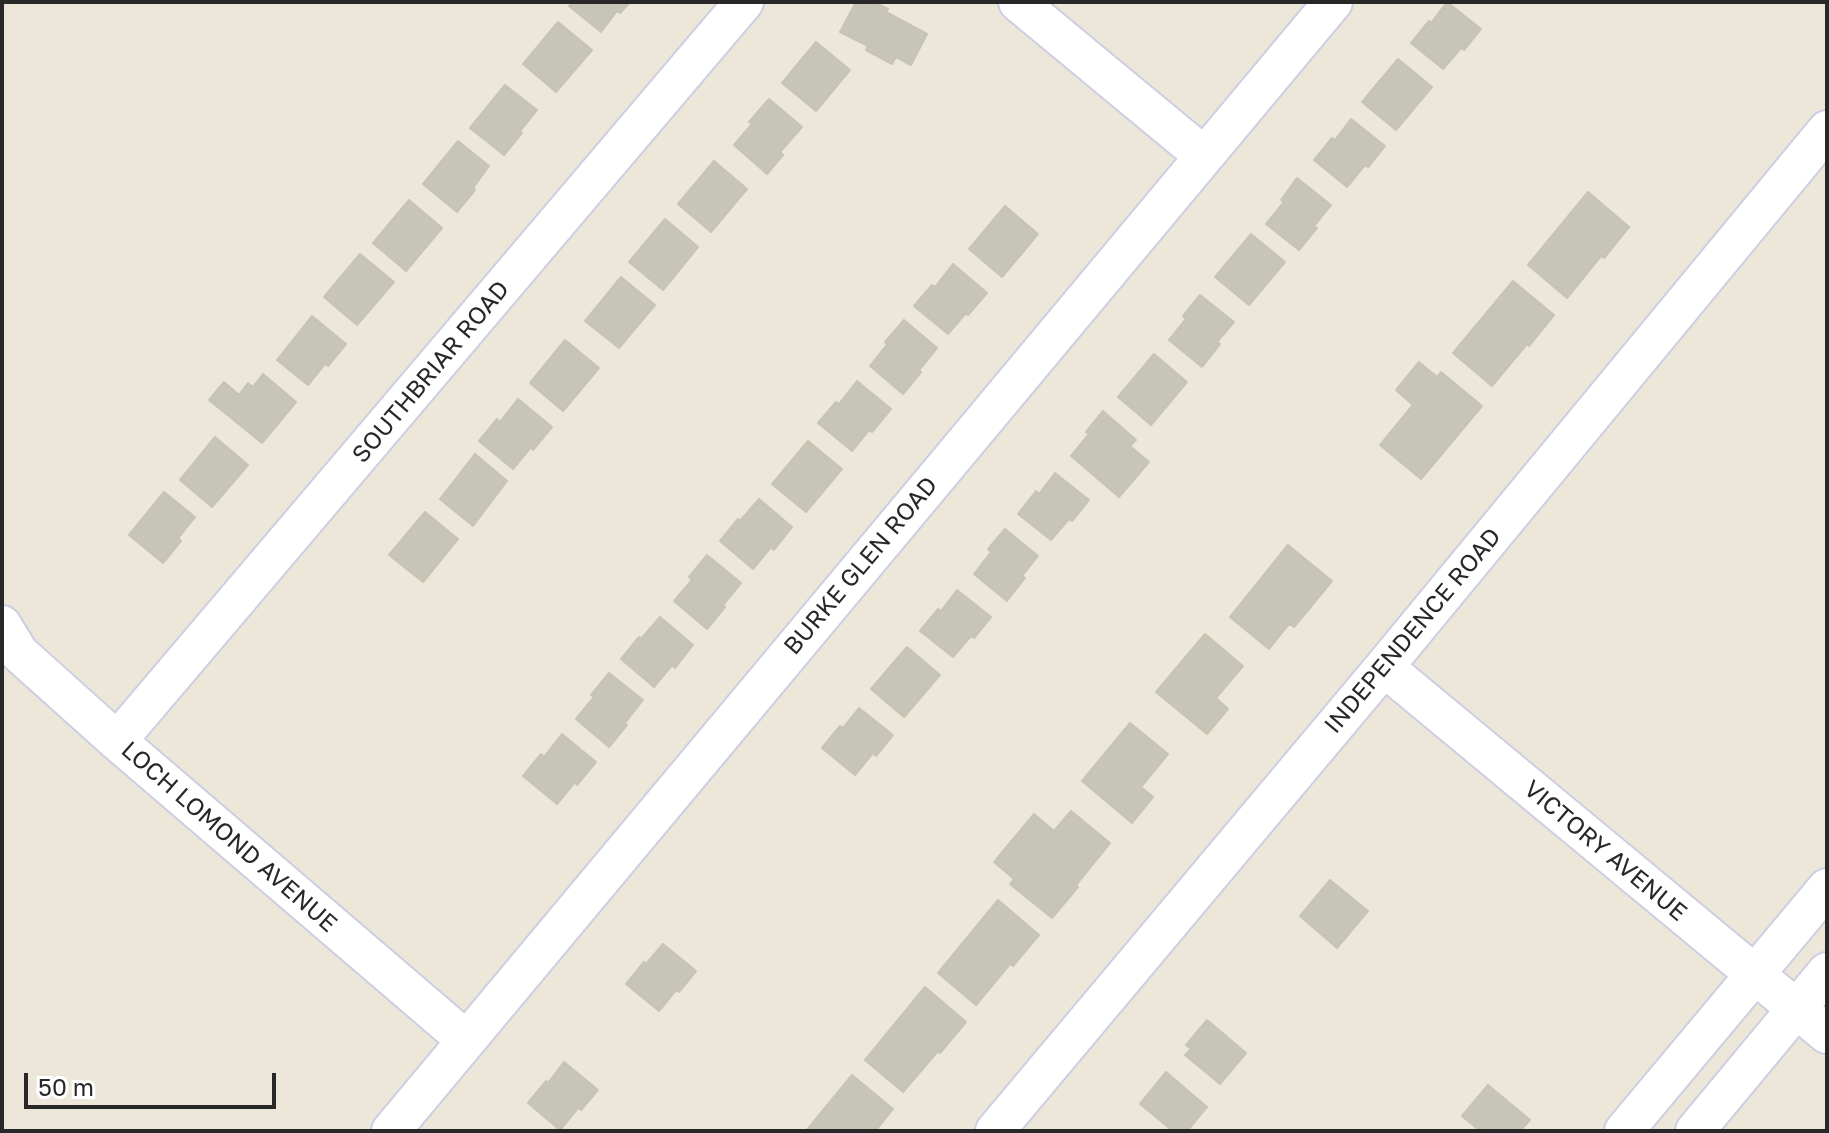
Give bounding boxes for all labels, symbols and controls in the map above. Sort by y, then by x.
street label: SOUTHBRIAR ROAD [347,275,515,469]
street label: BURKE GLEN ROAD [778,471,944,661]
street label: INDEPENDENCE ROAD [1319,523,1507,739]
street label: LOCH LOMOND AVENUE [115,736,343,938]
street label: VICTORY AVENUE [1518,775,1692,927]
scale bar [28,1057,280,1107]
text: 50 m [38,1072,94,1101]

